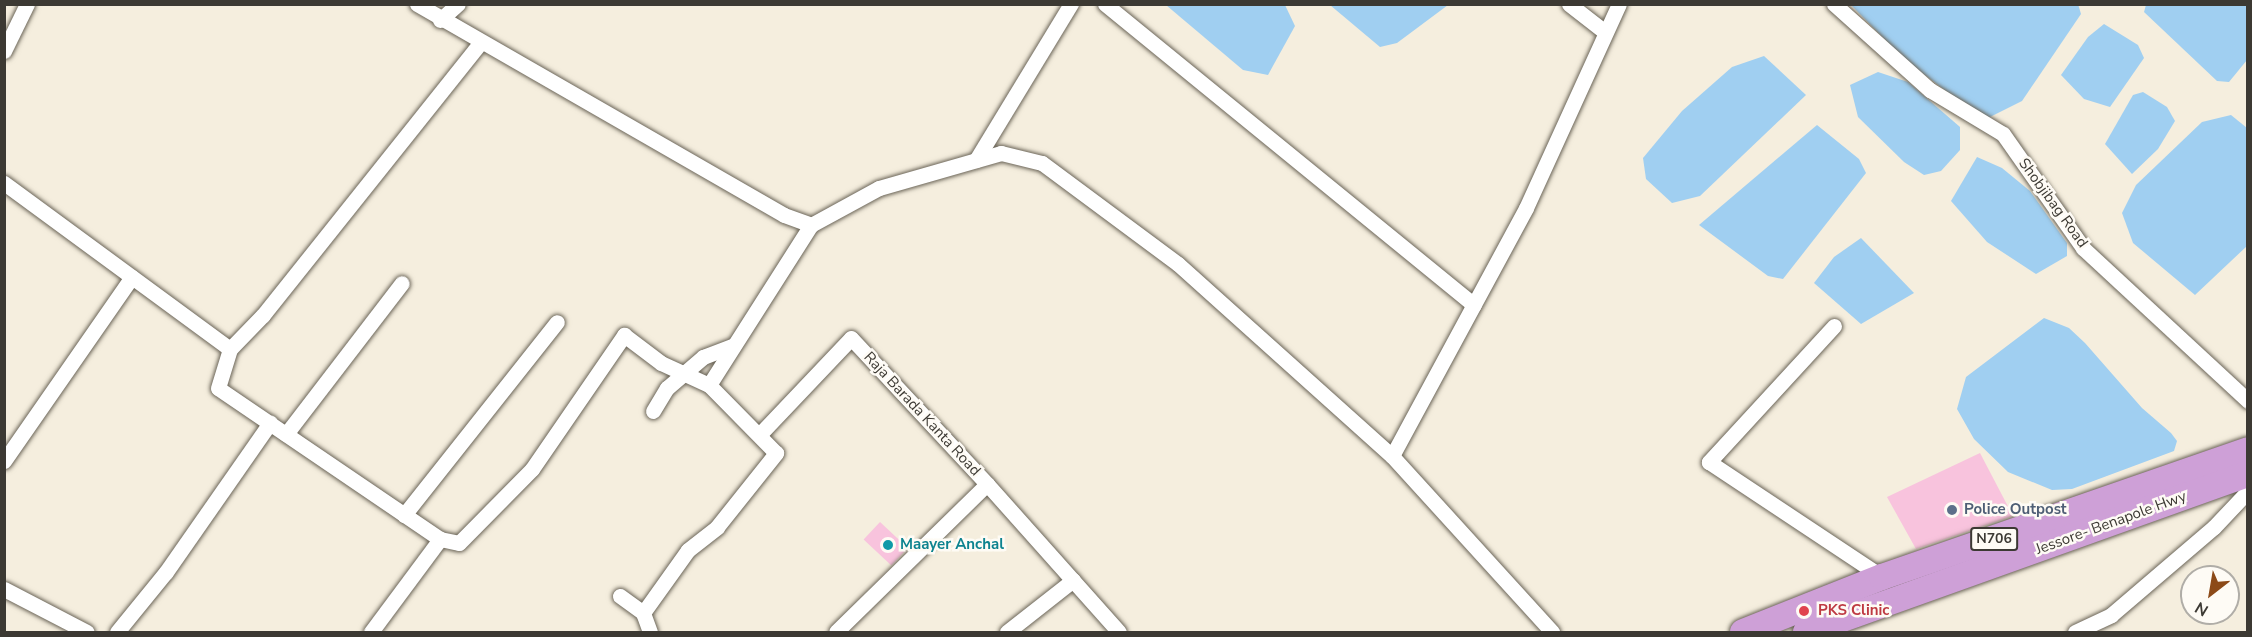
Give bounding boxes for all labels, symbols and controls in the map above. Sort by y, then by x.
street label: Shobjibag Road [2015,155,2091,251]
street label: Raja Barada Kanta Road [860,348,984,480]
street label: Jessore- Benapole Hwy [2033,487,2189,559]
place label: Police Outpost [1964,501,2067,519]
marker: Police Outpost [1945,503,1959,517]
road number: N706 [1970,528,2018,550]
place label: Maayer Anchal [900,536,1004,554]
marker: Maayer Anchal [881,538,895,552]
north arrow [2180,565,2240,625]
text: N [2191,596,2213,621]
marker: PKS Clinic [1795,602,1813,620]
place label: PKS Clinic [1818,602,1889,620]

